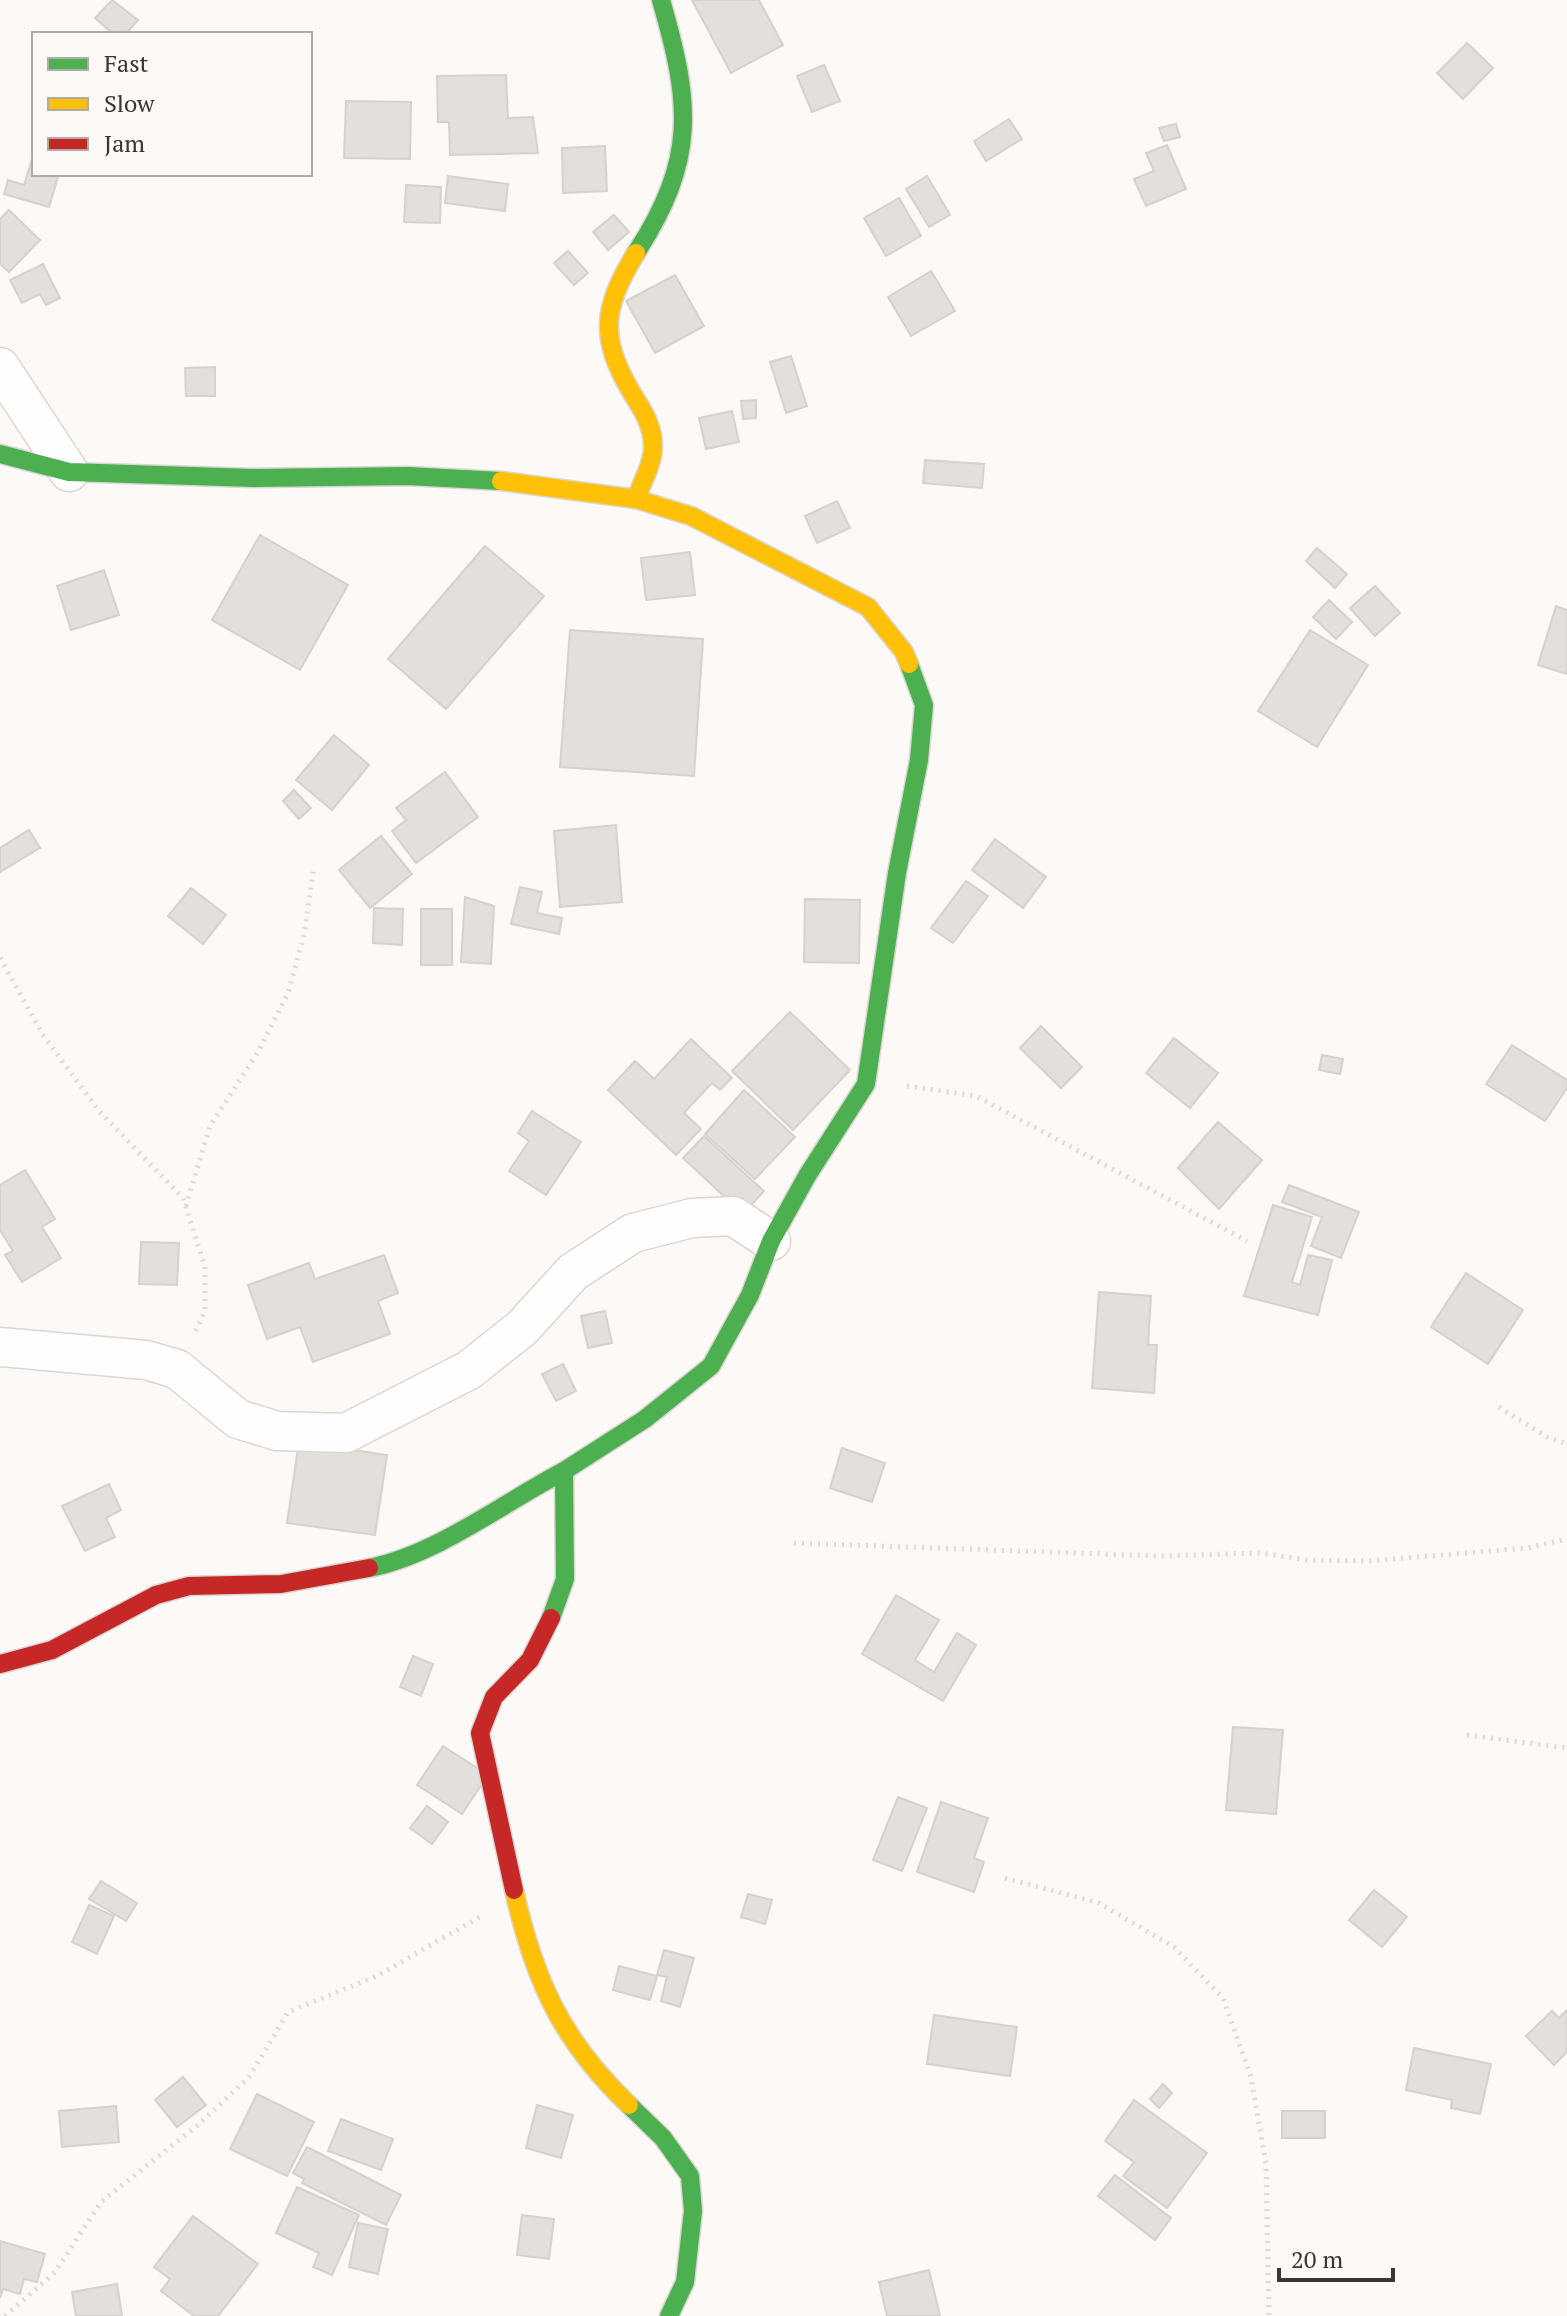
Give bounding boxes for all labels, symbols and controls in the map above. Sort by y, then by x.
legend [32,32,312,176]
text: Fast [104,47,149,79]
text: Slow [104,87,155,119]
text: Jam [104,127,145,159]
scale bar [1279,2232,1393,2282]
text: 20 m [1291,2243,1343,2275]

